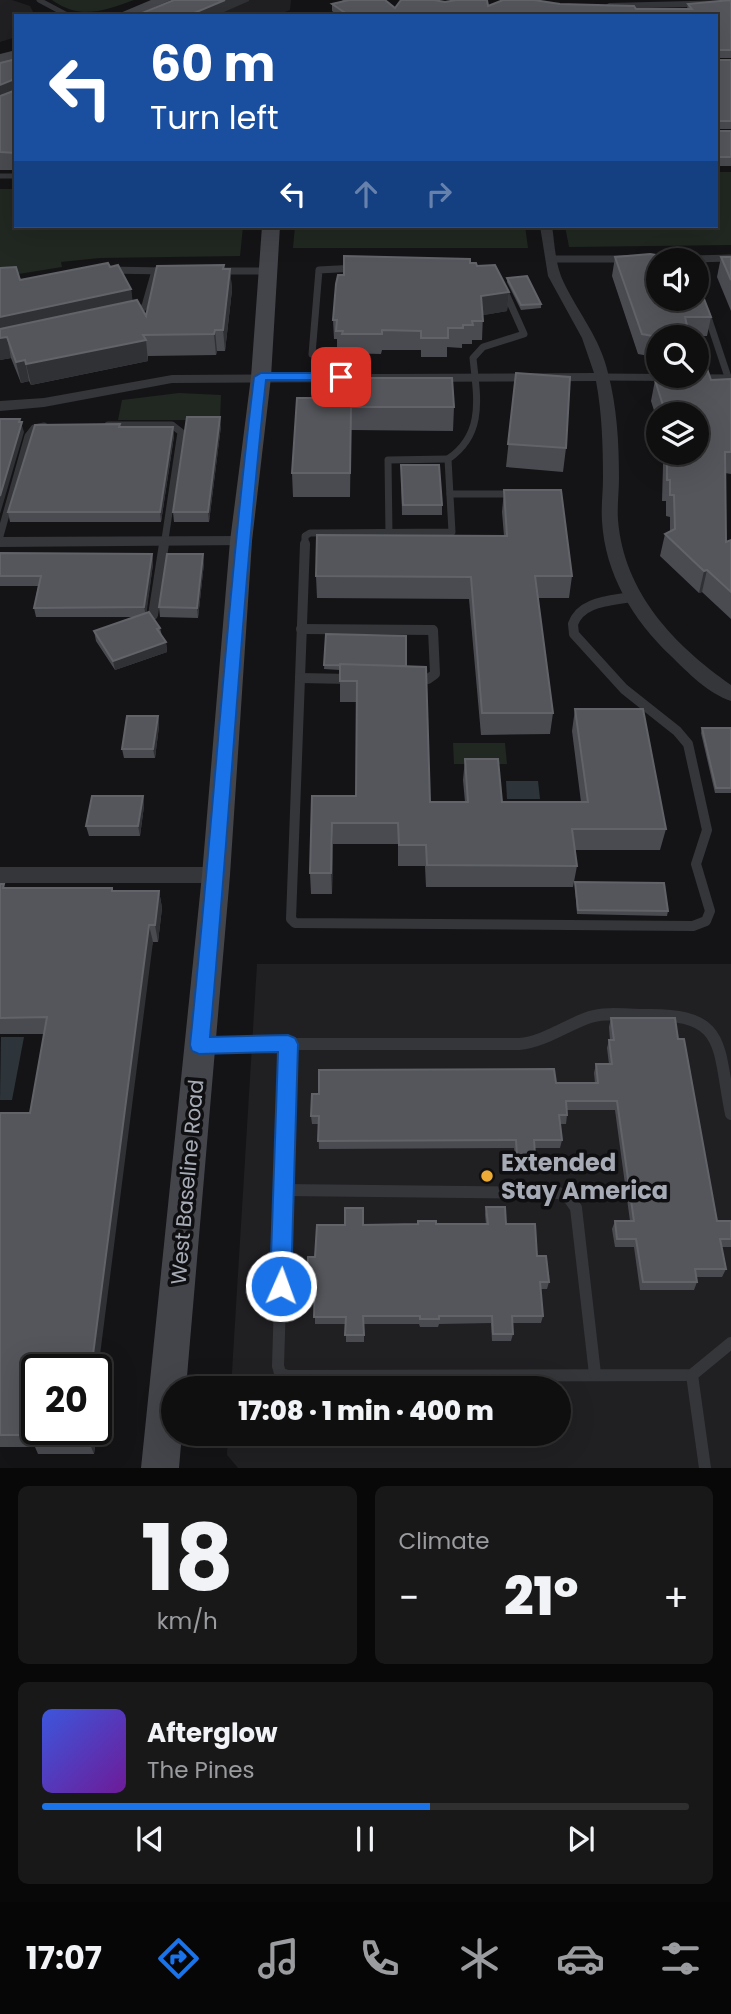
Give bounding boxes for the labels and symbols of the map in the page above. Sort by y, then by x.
pin [311,347,371,407]
street label: West Baseline Road [164,1078,210,1286]
place label: Extended Stay America [501,1146,668,1207]
marker: Extended Stay America [479,1168,495,1184]
position arrow [244,1249,318,1323]
speed limit sign: 20 [21,1354,112,1445]

